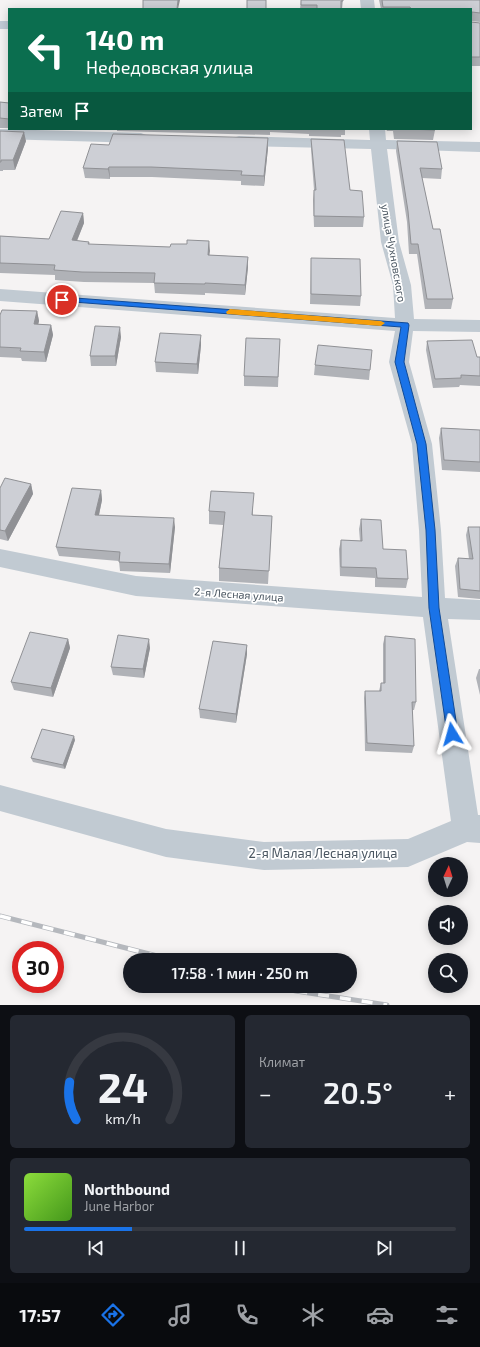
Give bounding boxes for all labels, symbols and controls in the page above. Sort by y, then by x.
text: 140 m [86,22,164,56]
icon: left [20,24,72,76]
text: Нефедовская улица [86,56,254,78]
icon: arrive [71,100,93,122]
text: Затем [20,102,63,120]
street label: улица Чухновского [378,203,409,303]
pin [45,283,79,317]
icon: arrive [51,289,73,311]
street label: 2-я Лесная улица [194,584,284,605]
position arrow [431,713,473,755]
street label: 2-я Малая Лесная улица [248,845,398,861]
north arrow [428,857,468,897]
map controls [428,857,468,993]
button: sound [428,905,468,945]
speed limit sign: 30 [12,941,64,993]
button: search [428,953,468,993]
text: 17:58 · 1 мин · 250 m [171,964,309,982]
text: Климат [259,1054,305,1070]
text: 24 [97,1060,148,1110]
text: 20.5° [323,1074,393,1110]
text: − [259,1080,272,1106]
text: + [444,1080,456,1106]
text: km/h [105,1109,140,1126]
text: Northbound [84,1180,170,1198]
text: June Harbor [84,1198,154,1214]
icon: previous [85,1237,107,1259]
icon: pause [229,1237,251,1259]
icon: next [373,1237,395,1259]
icon: directions [99,1301,127,1329]
icon: music [166,1301,194,1329]
icon: phone [233,1301,261,1329]
icon: climate [299,1301,327,1329]
icon: car [366,1301,394,1329]
icon: filters [433,1301,461,1329]
text: 17:57 [19,1304,61,1326]

